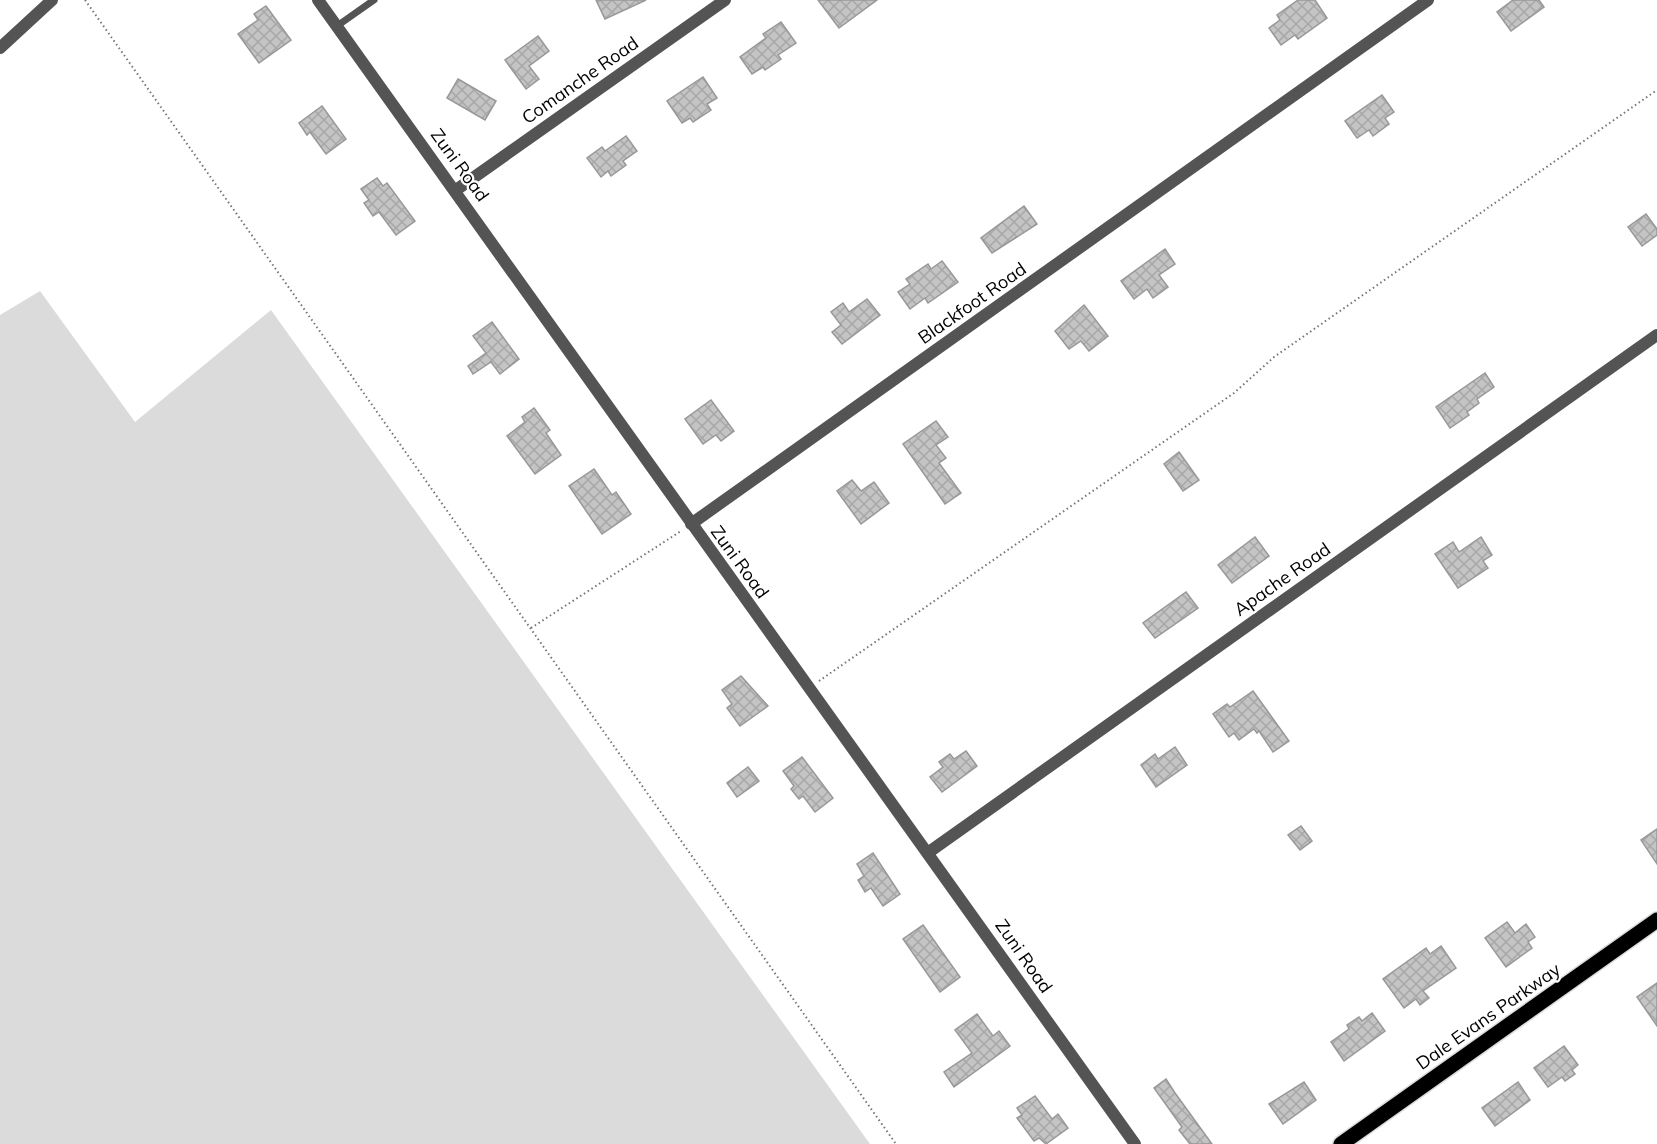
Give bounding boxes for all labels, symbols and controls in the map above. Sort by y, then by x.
street label: Comanche Road [517,31,643,129]
street label: Zuni Road [426,124,494,206]
street label: Blackfoot Road [913,257,1031,349]
street label: Zuni Road [706,521,774,603]
street label: Apache Road [1229,537,1335,621]
street label: Zuni Road [990,915,1058,997]
street label: Dale Evans Parkway [1411,957,1565,1074]

